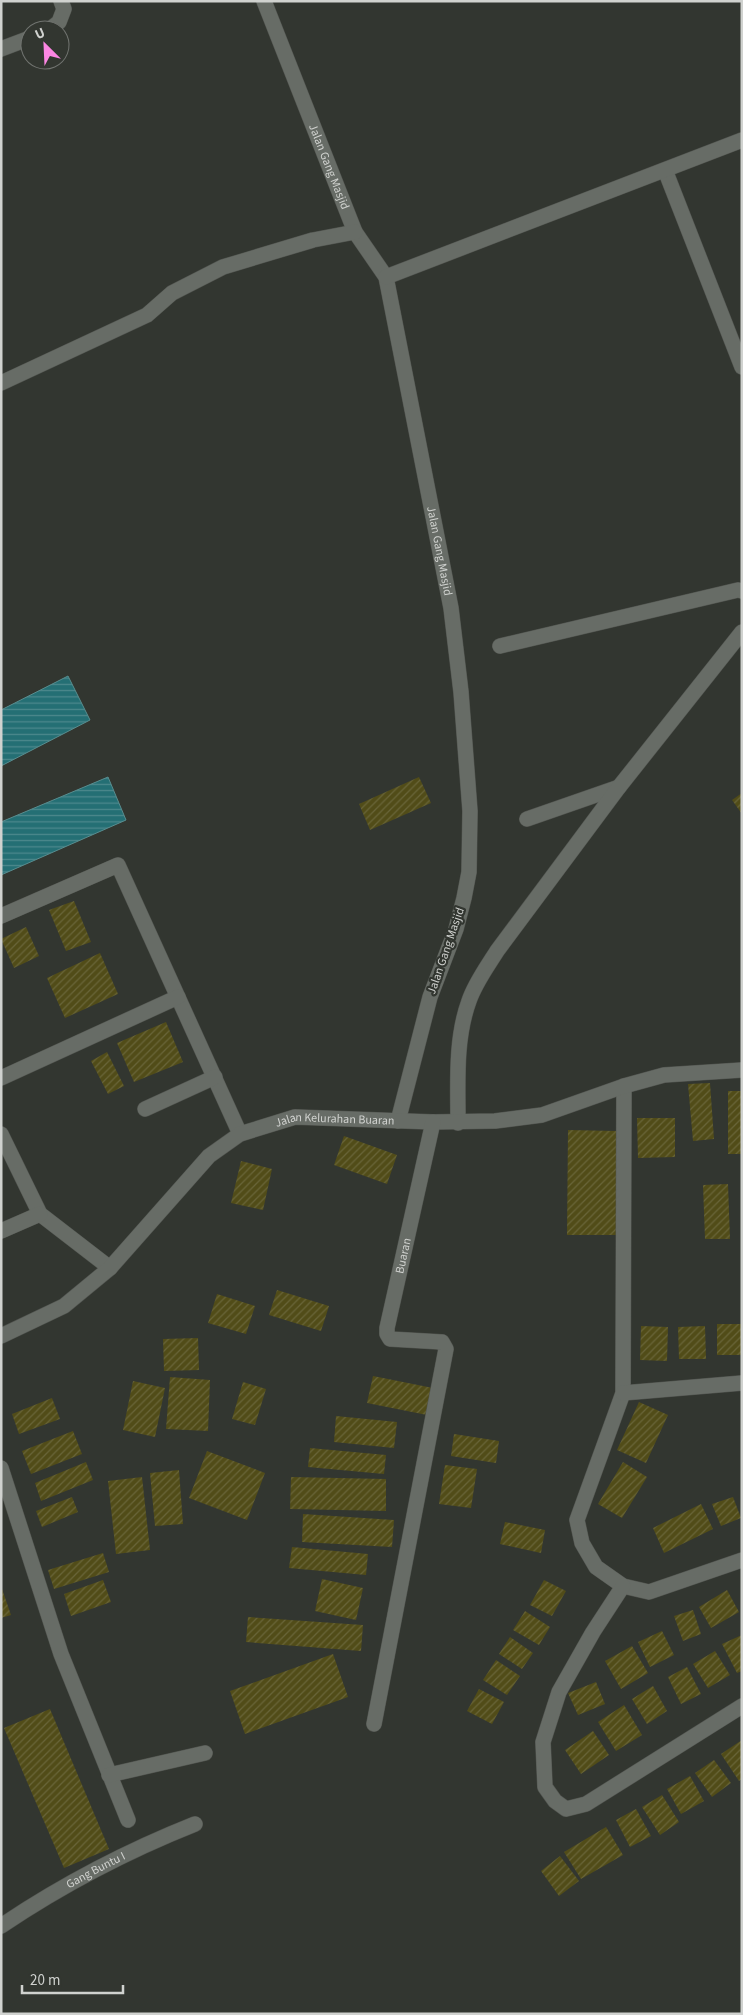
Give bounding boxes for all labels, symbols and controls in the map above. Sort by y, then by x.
north arrow [20,20,70,70]
text: U [32,23,48,45]
street label: Jalan Gang Masjid [305,121,354,212]
street label: Jalan Gang Masjid [423,505,457,597]
street label: Jalan Gang Masjid [423,905,469,997]
street label: Jalan Kelurahan Buaran [273,1109,395,1131]
street label: Buaran [391,1236,415,1275]
street label: Gang Buntu I [63,1847,128,1893]
scale bar [22,1962,124,1994]
text: 20 m [30,1970,60,1991]

